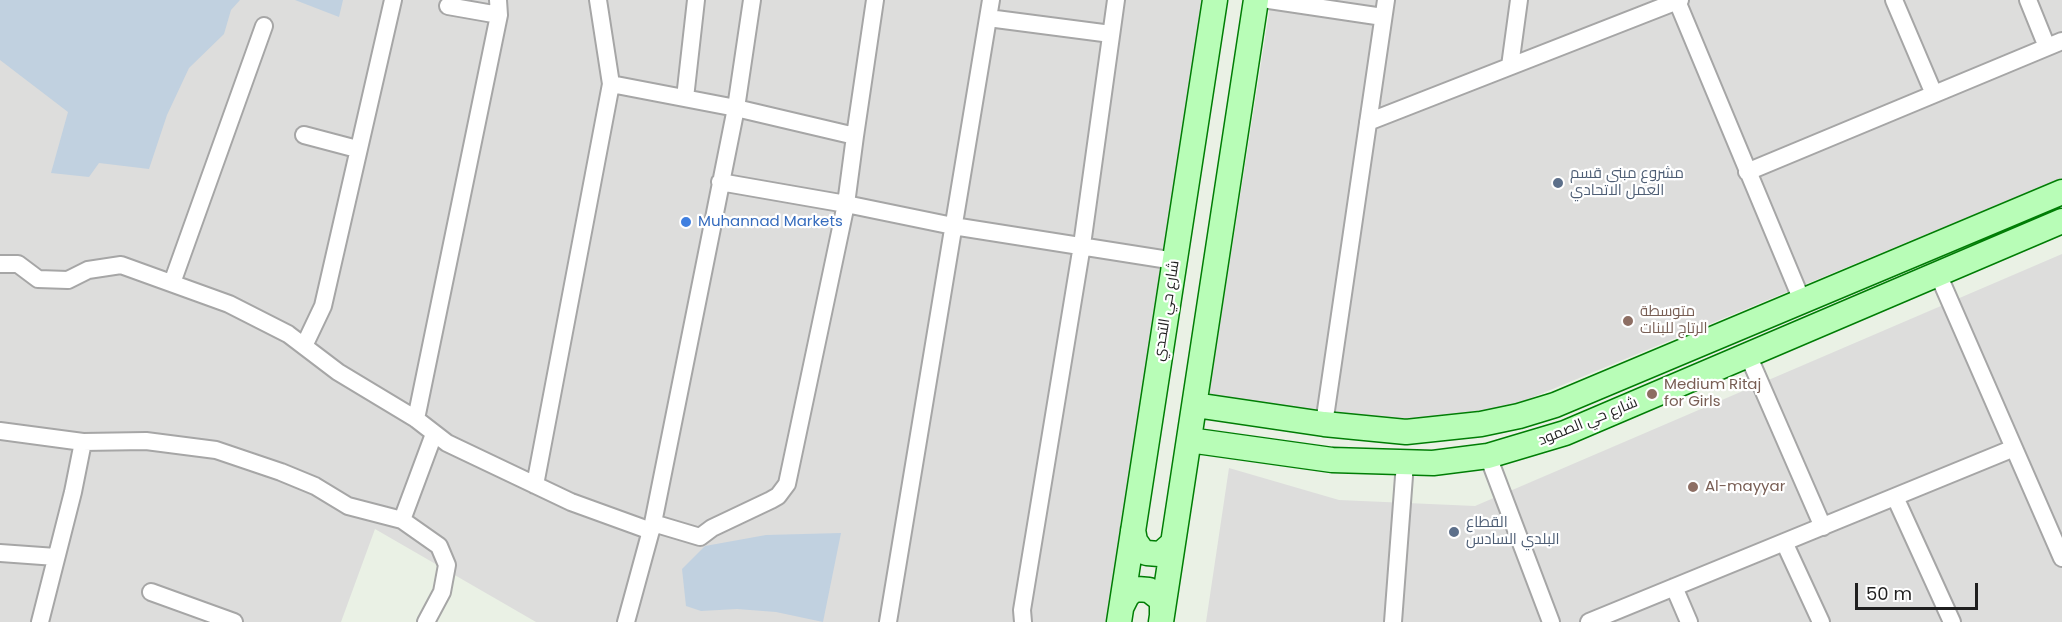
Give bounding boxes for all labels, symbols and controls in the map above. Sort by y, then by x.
place label: مشروع مبنى قسم العمل الاتحادي [1570,165,1684,200]
marker: مشروع مبنى قسم العمل الاتحادي [1551,176,1565,190]
place label: Muhannad Markets [698,213,843,231]
marker: Muhannad Markets [679,215,693,229]
street label: شارع حي التحدي [1150,259,1184,363]
place label: متوسطة الرتاج للبنات [1640,303,1708,338]
marker: متوسطة الرتاج للبنات [1621,314,1635,328]
place label: Medium Ritaj for Girls [1664,376,1761,411]
marker: Medium Ritaj for Girls [1645,387,1659,401]
street label: شارع حي الصمود [1536,394,1640,450]
place label: Al-mayyar [1705,478,1785,496]
marker: Al-mayyar [1686,480,1700,494]
place label: القطاع البلدي السادس [1466,514,1560,549]
marker: القطاع البلدي السادس [1447,525,1461,539]
scale bar [1858,571,1981,609]
text: 50 m [1866,581,1912,606]

